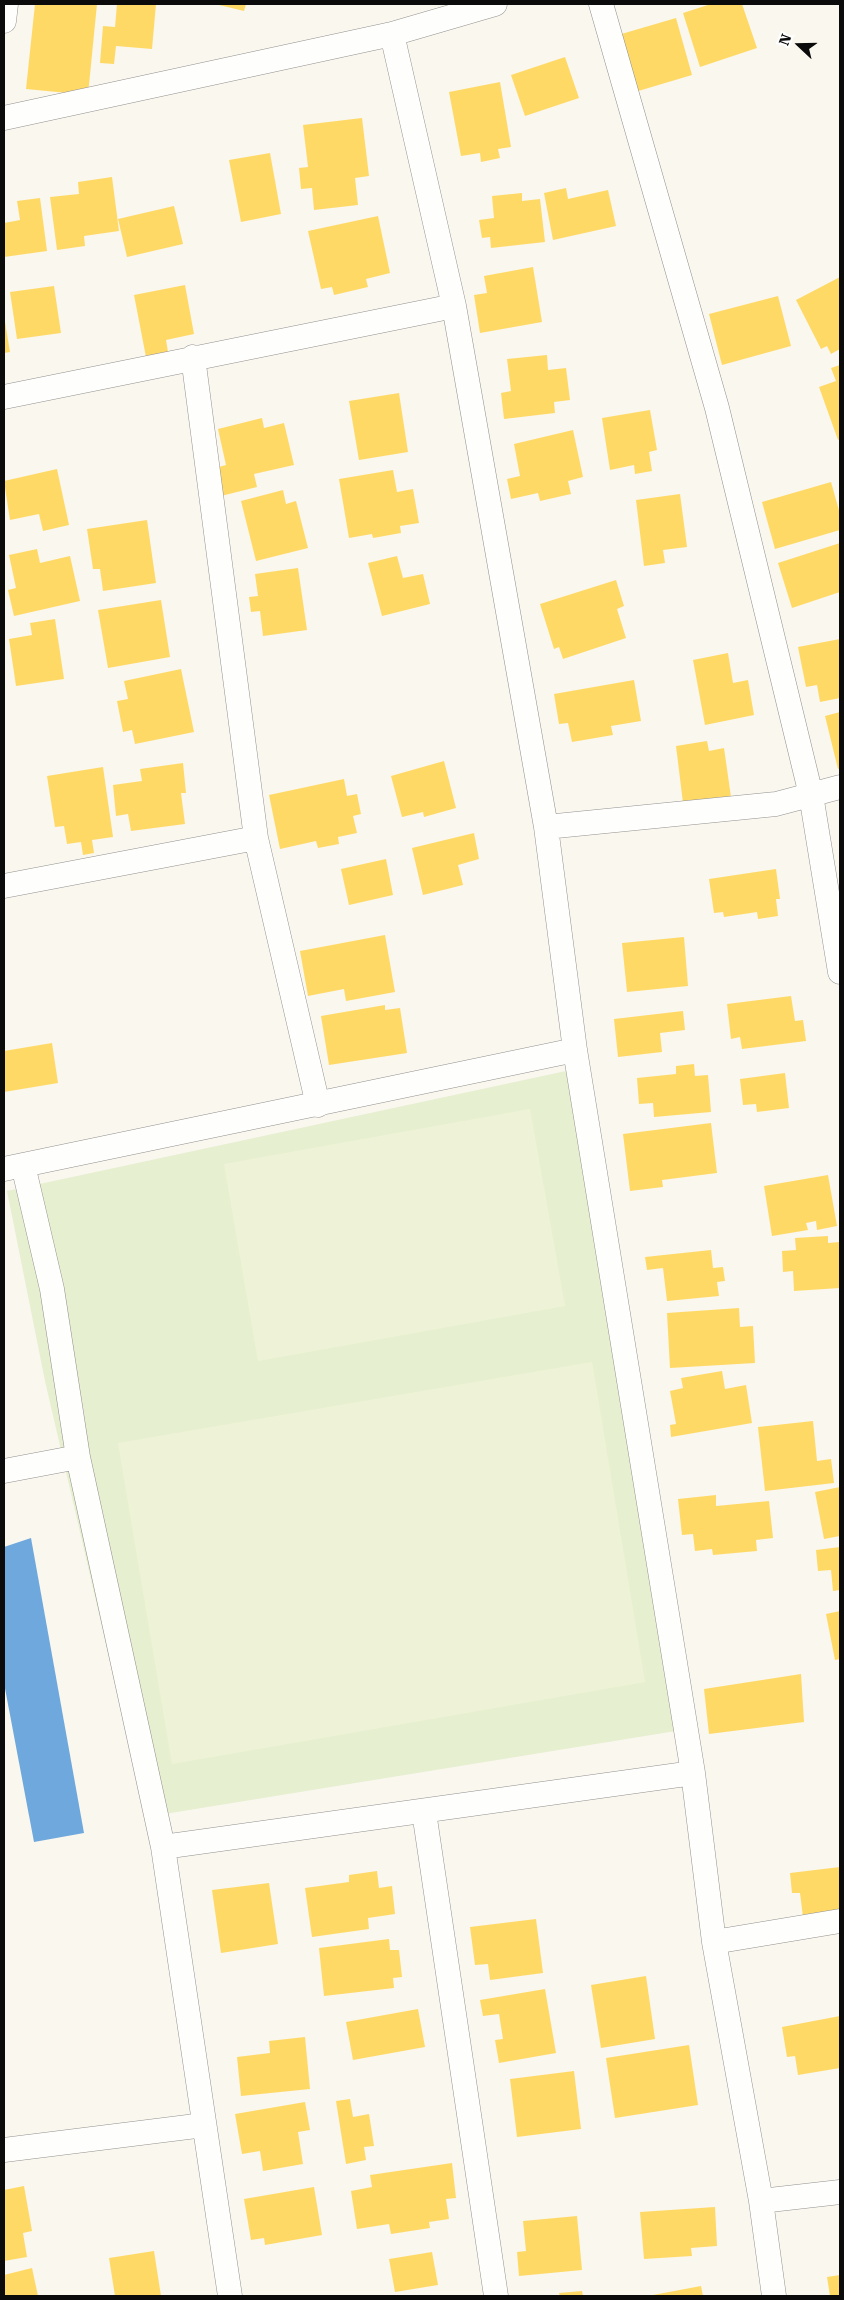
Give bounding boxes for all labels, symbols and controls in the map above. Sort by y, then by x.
north arrow [774,20,824,70]
text: N [776,32,794,48]

